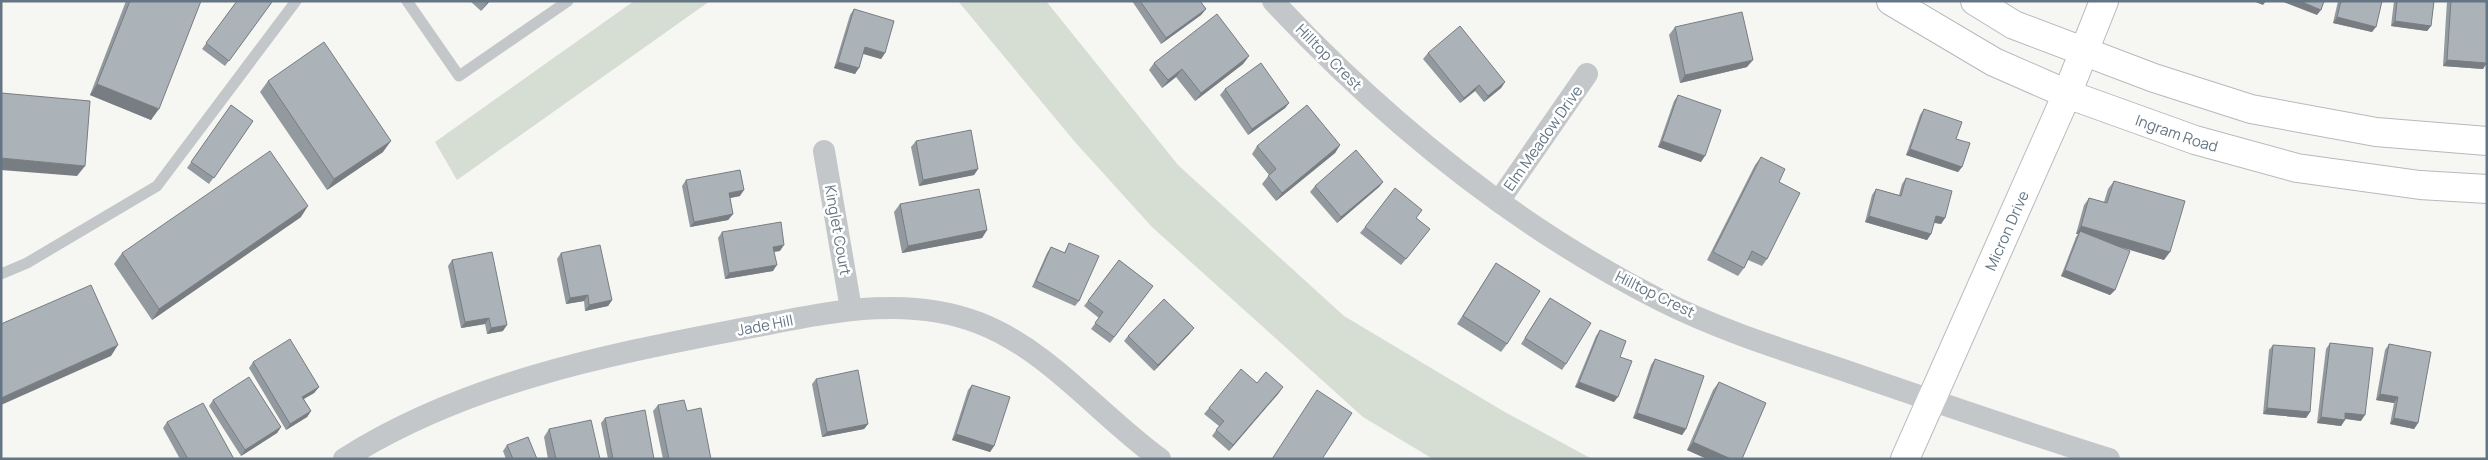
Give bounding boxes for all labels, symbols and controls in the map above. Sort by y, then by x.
street label: Hilltop Crest [1291,19,1367,95]
street label: Elm Meadow Drive [1499,81,1587,195]
street label: Ingram Road [2133,109,2221,156]
street label: Kinglet Court [820,183,856,277]
street label: Micron Drive [1979,187,2033,274]
street label: Hilltop Crest [1612,266,1698,322]
street label: Jade Hill [735,309,795,341]

